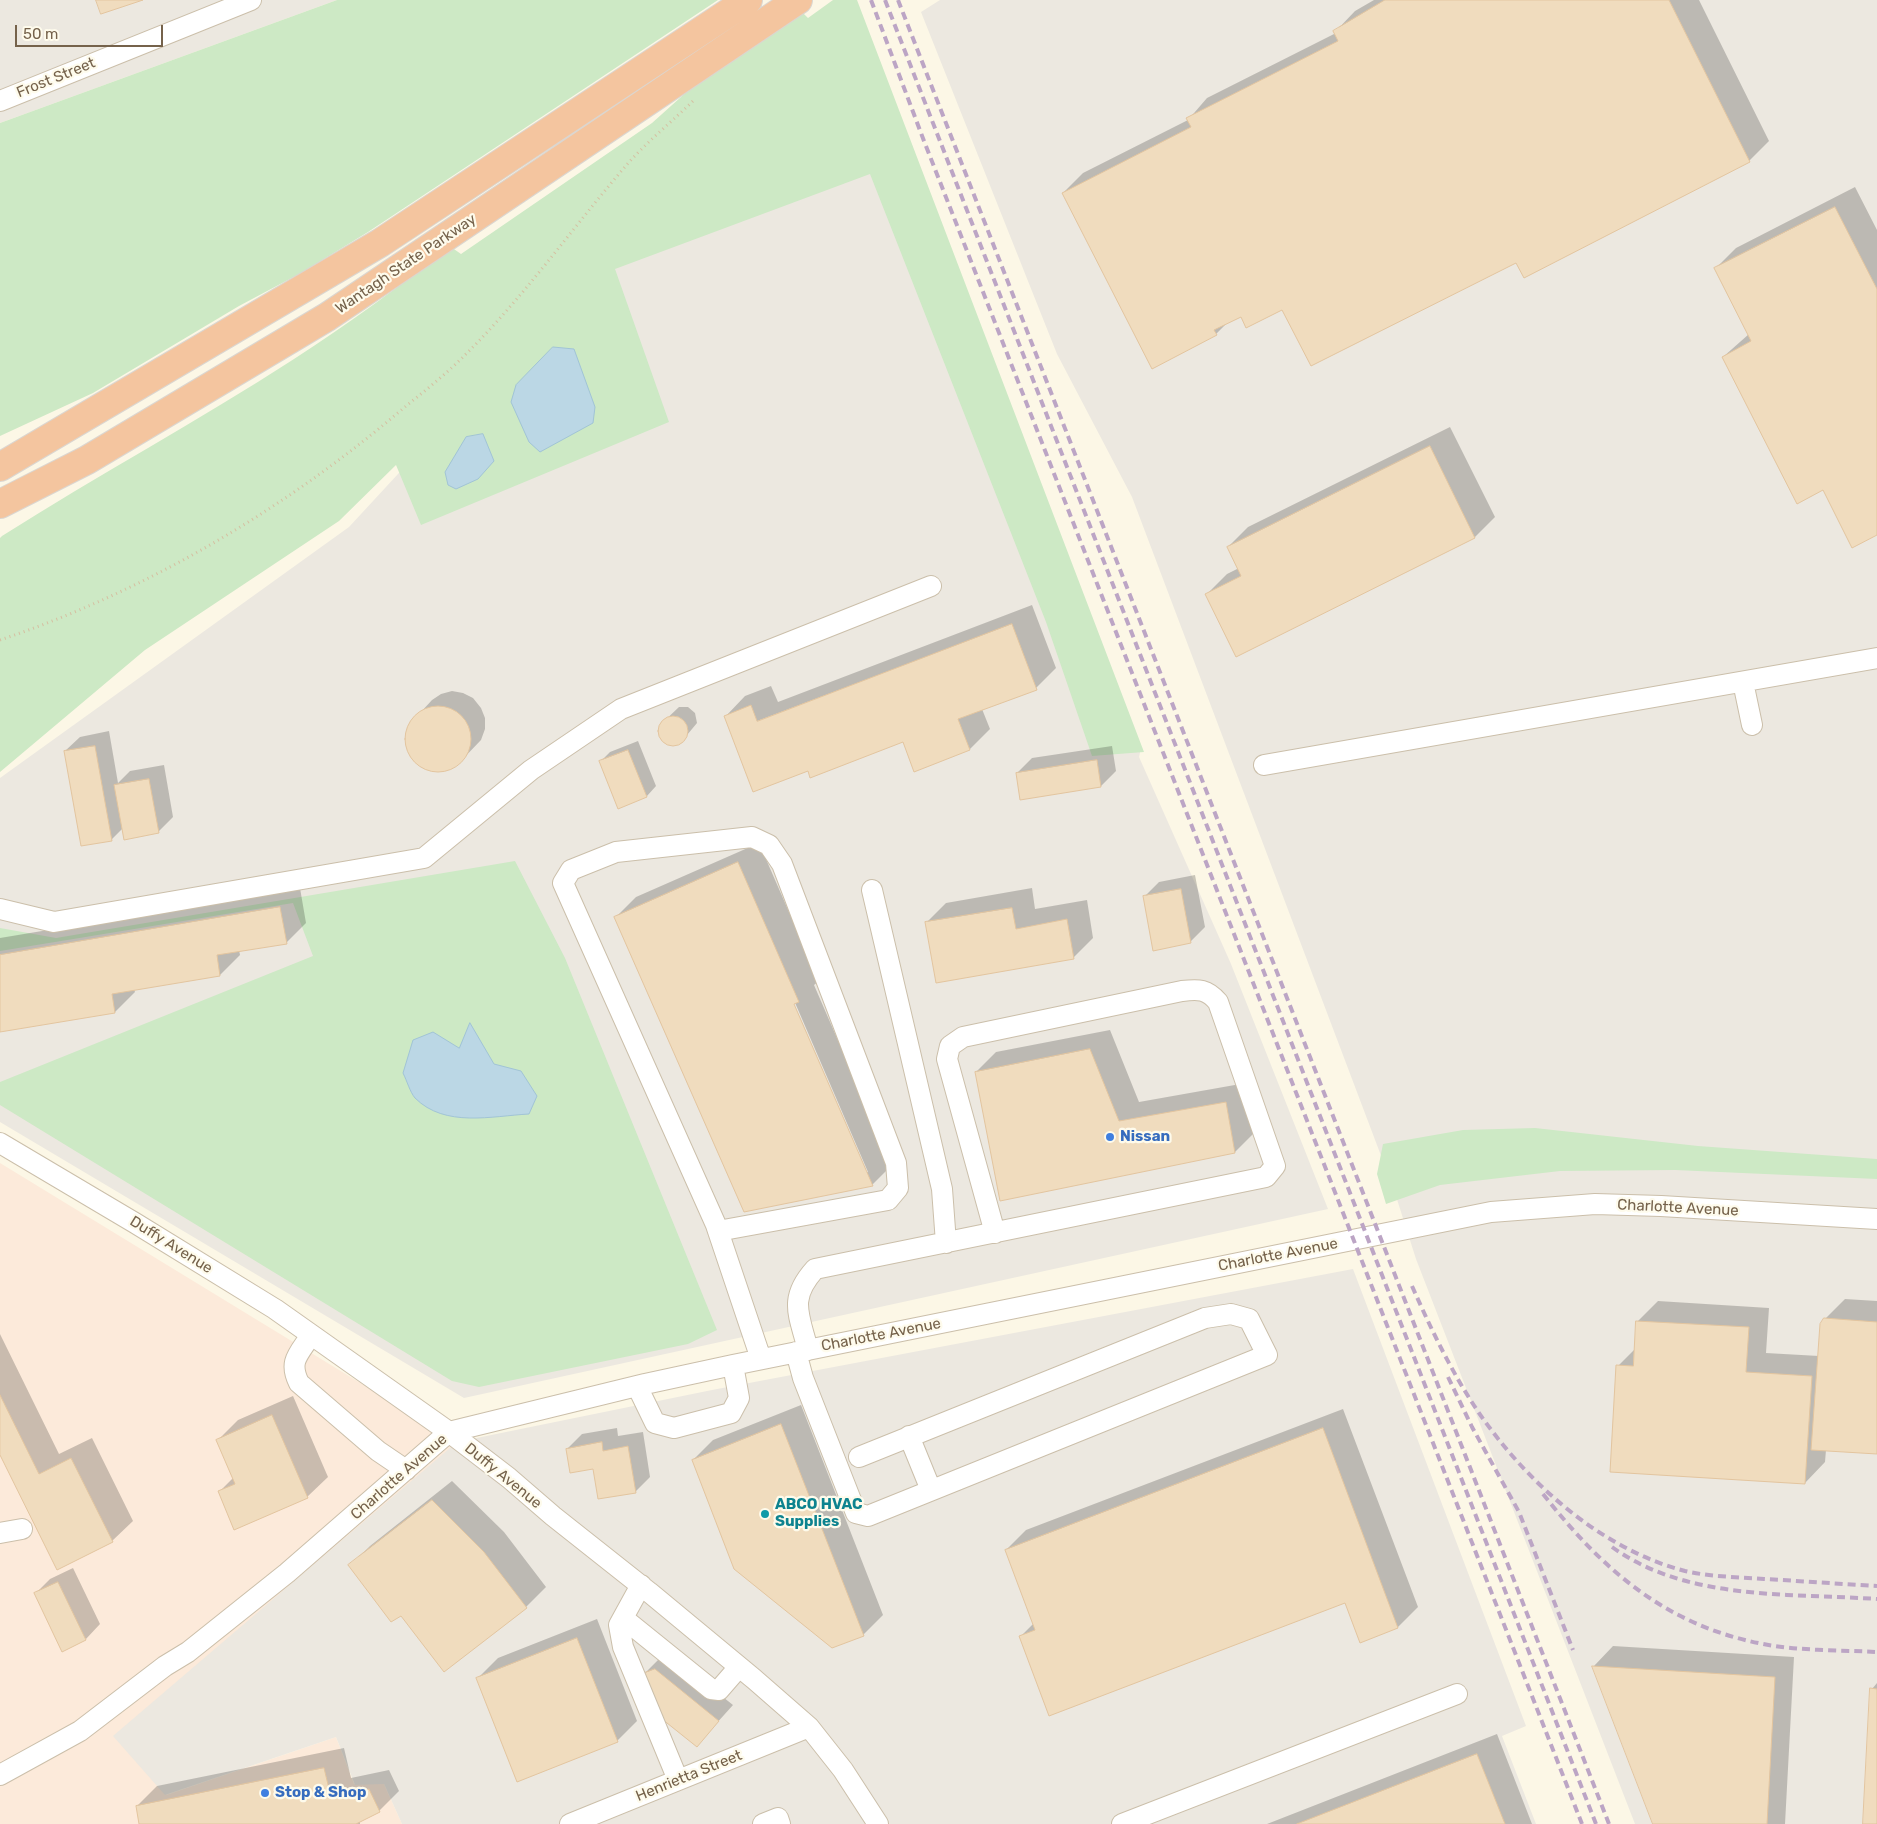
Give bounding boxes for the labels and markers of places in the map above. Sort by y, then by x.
place label: Nissan [1120,1128,1170,1146]
marker: Nissan [1104,1131,1116,1143]
place label: ABCO HVAC Supplies [775,1496,862,1531]
marker: ABCO HVAC Supplies [759,1508,771,1520]
place label: Stop & Shop [275,1784,366,1802]
marker: Stop & Shop [259,1787,271,1799]

